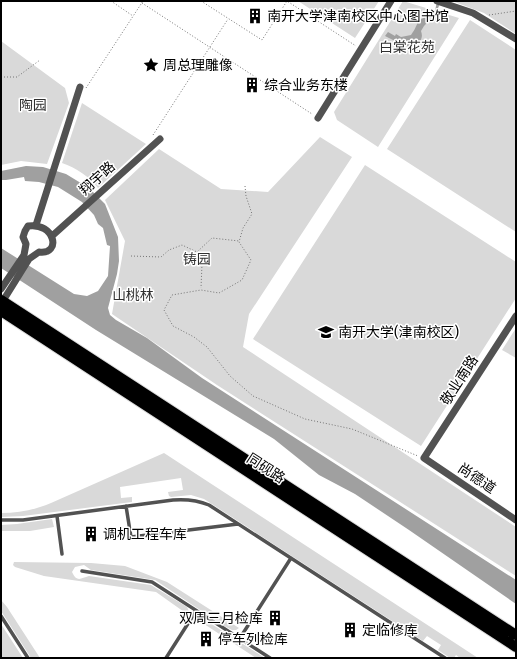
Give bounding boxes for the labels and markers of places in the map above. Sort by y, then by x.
building icon: 南开大学津南校区中心图书馆 [246,7,264,25]
place label: 南开大学津南校区中心图书馆 [267,8,449,25]
place icon: 周总理雕像 [142,56,160,74]
place label: 周总理雕像 [163,57,233,74]
building icon: 综合业务东楼 [243,76,261,94]
place label: 综合业务东楼 [264,77,348,94]
school or university icon: 南开大学(津南校区) [317,323,335,341]
place label: 南开大学(津南校区) [338,324,459,341]
building icon: 调机工程车库 [82,525,100,543]
place label: 调机工程车库 [103,526,187,543]
building icon: 双周三月检库 [266,609,284,627]
place label: 双周三月检库 [179,610,263,627]
building icon: 定临修库 [341,621,359,639]
place label: 定临修库 [362,622,418,639]
building icon: 停车列检库 [197,630,215,648]
place label: 停车列检库 [218,631,288,648]

